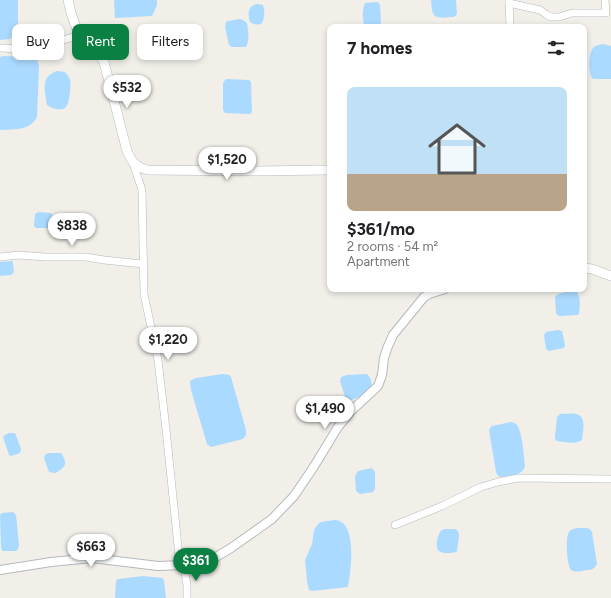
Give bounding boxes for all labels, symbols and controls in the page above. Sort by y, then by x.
chip: Buy [12,24,64,60]
chip: Rent [72,24,129,60]
chip: Filters [137,24,203,60]
icon: filters [545,37,567,59]
text: 7 homes [347,38,412,58]
pin: $532 [103,75,151,109]
text: $532 [112,80,142,95]
icon: home [421,113,493,185]
pin: $1,520 [194,147,260,181]
text: $1,520 [207,152,247,167]
pin: $838 [48,213,96,247]
text: $838 [57,218,87,233]
text: $361/mo [347,219,415,239]
text: 2 rooms · 54 m² [347,239,438,254]
text: Apartment [347,254,410,269]
pin: $1,220 [135,327,201,361]
text: $1,220 [148,332,188,347]
pin: $1,490 [292,396,358,430]
text: $1,490 [305,401,345,416]
pin: $663 [67,534,115,568]
text: $663 [76,539,106,554]
pin: $361 [172,548,220,582]
text: $361 [182,553,210,568]

